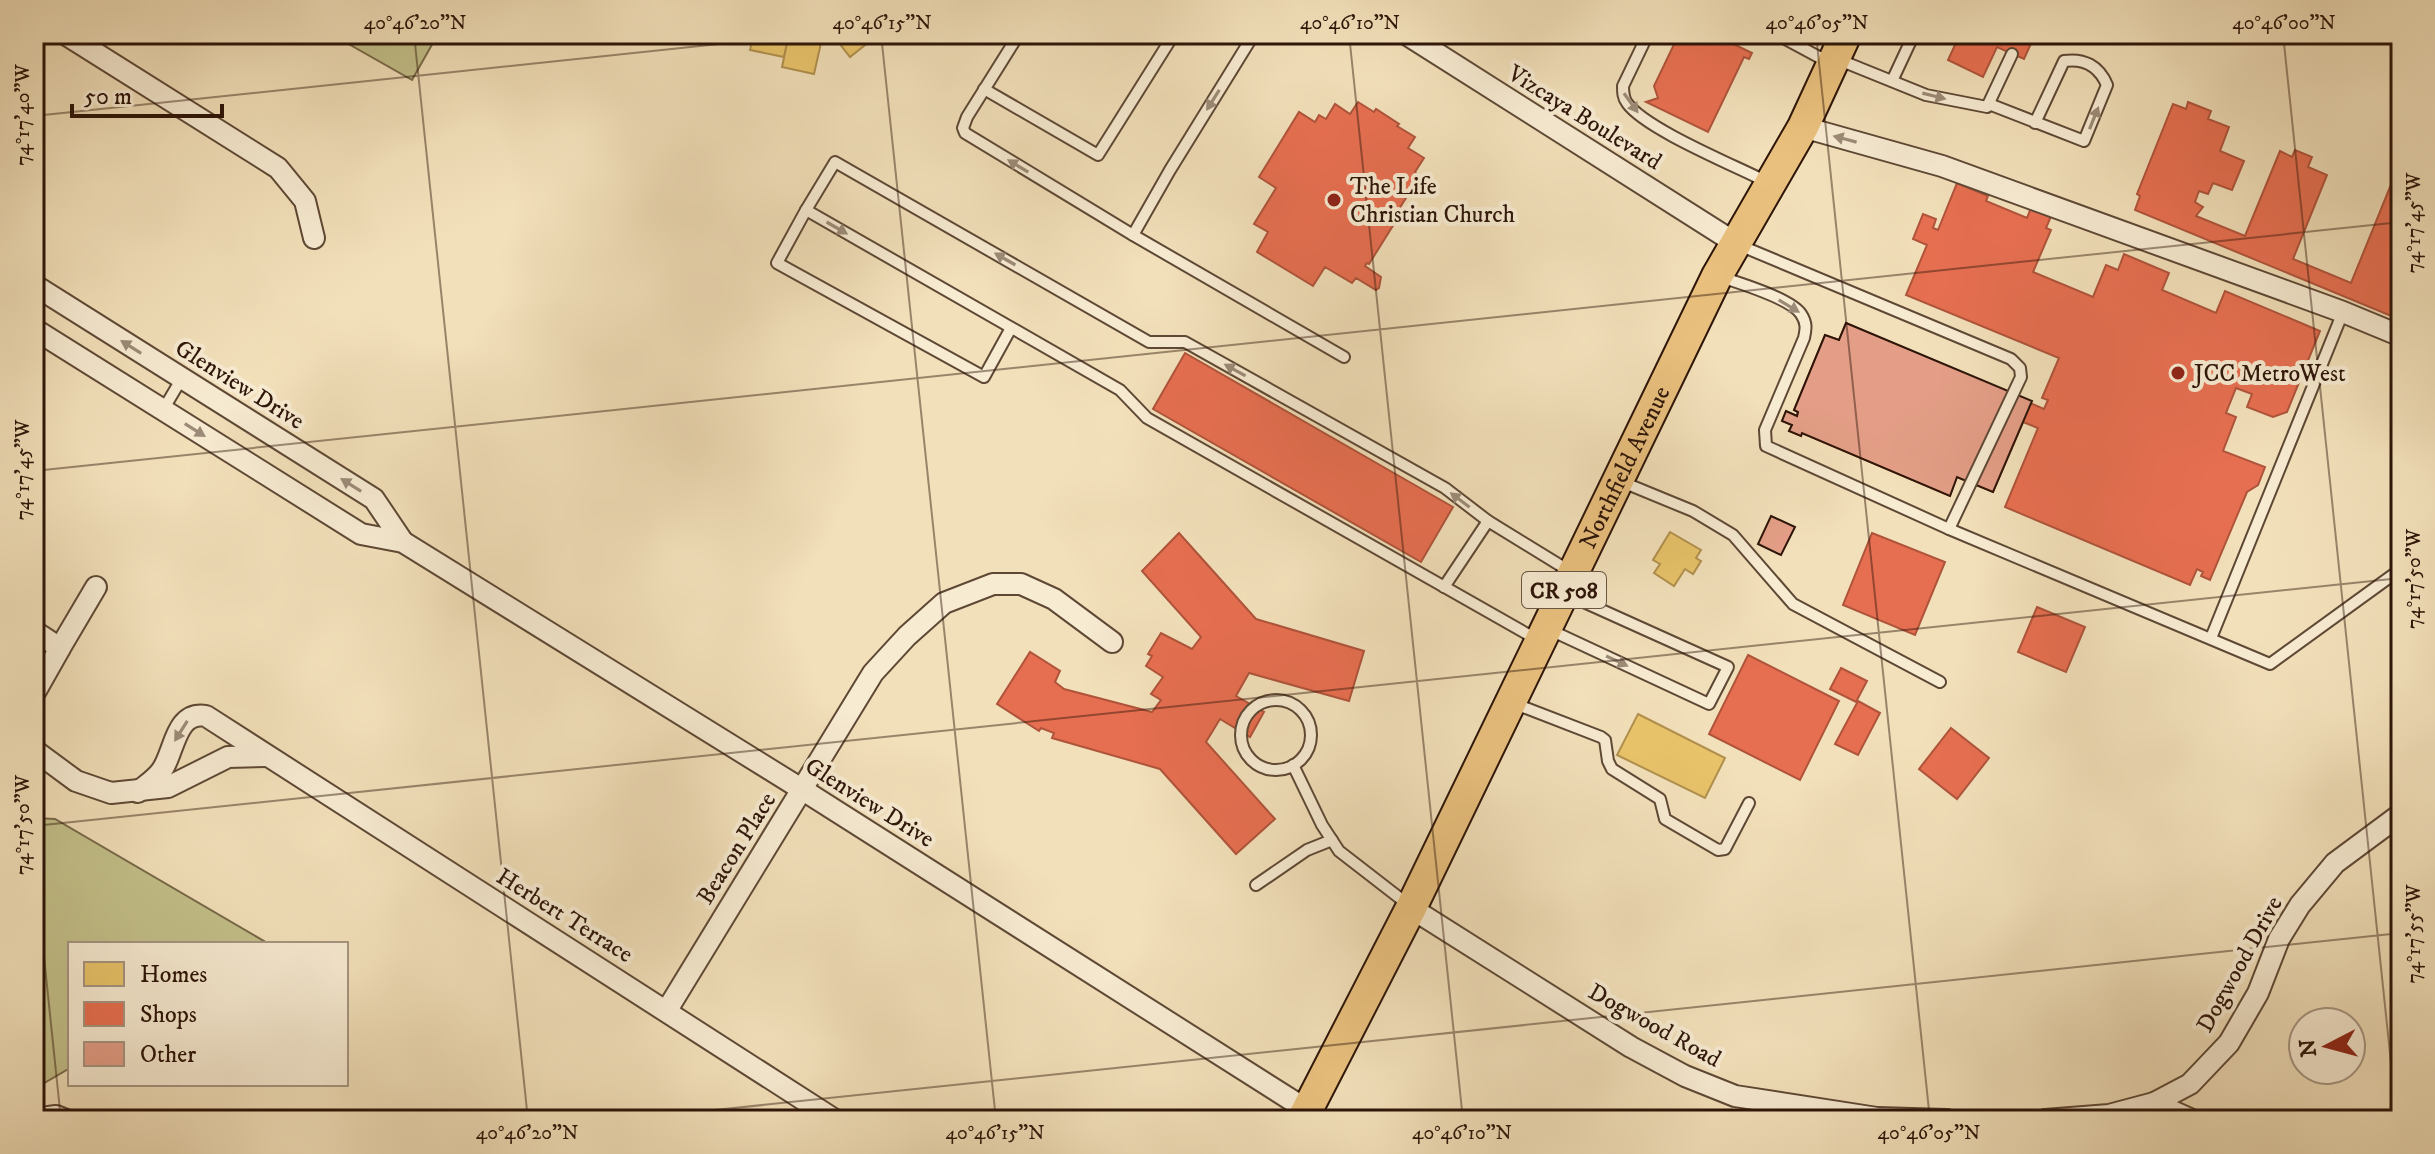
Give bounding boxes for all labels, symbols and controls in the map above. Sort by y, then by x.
text: 40°46'20"N [364,11,466,36]
text: 40°46'15"N [832,11,932,36]
text: 40°46'10"N [1300,11,1400,36]
text: 40°46'05"N [1766,11,1868,36]
text: 40°46'00"N [2232,11,2336,36]
street label: Vizcaya Boulevard [1501,58,1667,177]
text: 74°17'40"W [11,63,36,166]
scale bar [72,68,222,118]
text: 50 m [84,82,132,112]
one-way arrow [1206,89,1220,111]
one-way arrow [1921,90,1946,103]
one-way arrow [1623,92,1639,114]
one-way arrow [2088,106,2101,130]
one-way arrow [1833,132,1857,145]
one-way arrow [1007,159,1029,173]
place label: The Life Christian Church [1350,172,1516,230]
text: 74°17'45"W [2402,172,2427,273]
marker: The Life Christian Church [1325,191,1343,209]
one-way arrow [826,221,848,235]
one-way arrow [994,252,1016,266]
one-way arrow [1778,299,1800,313]
street label: Glenview Drive [169,333,310,437]
one-way arrow [120,340,142,354]
place label: JCC MetroWest [2192,359,2346,389]
one-way arrow [1224,363,1246,377]
marker: JCC MetroWest [2169,364,2187,382]
street label: Northfield Avenue [1573,381,1677,554]
text: 74°17'45"W [11,419,36,520]
one-way arrow [184,422,206,436]
one-way arrow [341,477,362,492]
one-way arrow [1450,492,1470,508]
text: 74°17'50"W [2402,528,2427,629]
road number: CR 508 [1522,572,1606,608]
one-way arrow [1605,654,1629,668]
one-way arrow [174,719,189,742]
street label: Glenview Drive [799,751,940,855]
text: 74°17'50"W [11,774,36,875]
street label: Beacon Place [691,787,783,910]
street label: Herbert Terrace [491,862,638,970]
text: 74°17'55"W [2402,884,2427,984]
street label: Dogwood Drive [2190,891,2290,1038]
legend [68,942,348,1086]
text: Homes [140,960,207,990]
street label: Dogwood Road [1583,977,1726,1075]
text: Shops [140,1000,197,1030]
north arrow [2287,1006,2367,1086]
text: N [2294,1038,2323,1058]
text: Other [140,1040,196,1070]
text: 40°46'20"N [476,1121,578,1146]
text: 40°46'15"N [945,1121,1045,1146]
text: 40°46'10"N [1412,1121,1512,1146]
text: 40°46'05"N [1878,1121,1980,1146]

